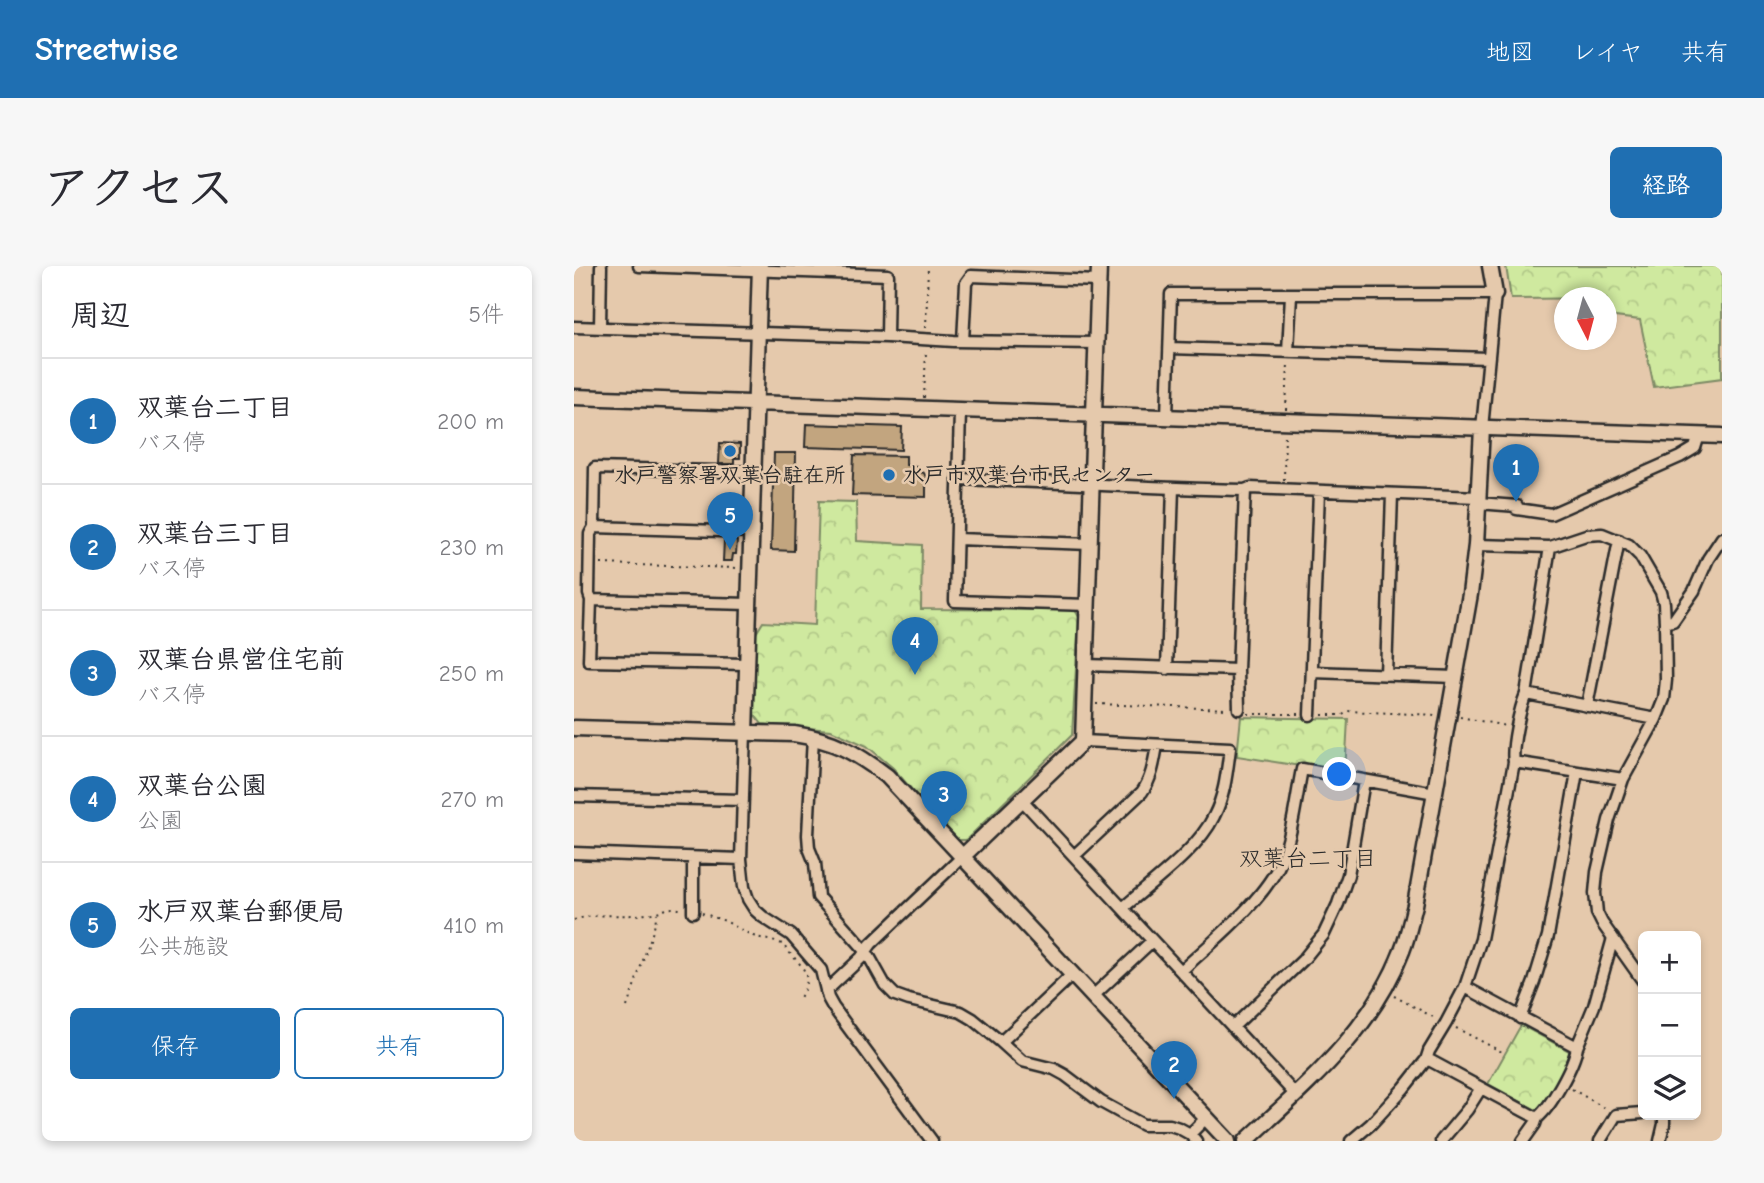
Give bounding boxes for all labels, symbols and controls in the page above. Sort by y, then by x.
text: Streetwise [35,30,178,68]
text: 地図 [1486,38,1534,66]
text: レイヤ [1572,38,1643,66]
text: 共有 [1681,38,1729,66]
button: 経路 [1610,147,1722,218]
text: アクセス [42,160,235,216]
north arrow [1554,287,1617,350]
text: 周辺 [70,298,130,333]
text: 5件 [469,301,504,328]
text: 双葉台二丁目 [137,393,293,423]
text: 1 [88,408,98,435]
text: 200 m [437,408,504,435]
text: バス停 [137,429,206,456]
marker: 水戸警察署双葉台駐在所 [722,443,738,459]
pin: 1 [1493,444,1539,502]
place label: 水戸警察署双葉台駐在所 [615,463,846,487]
place label: 水戸市双葉台市民センター [903,463,1155,487]
marker: 水戸市双葉台市民センター [881,467,897,483]
pin: 5 [707,492,753,550]
text: 双葉台三丁目 [137,519,293,549]
text: 2 [87,534,99,561]
text: 230 m [440,534,504,561]
text: バス停 [137,555,206,582]
pin: 4 [892,617,938,675]
text: 双葉台県営住宅前 [137,645,345,675]
text: 3 [87,660,99,687]
text: 250 m [439,660,504,687]
text: バス停 [137,681,206,708]
your location [1322,757,1356,791]
text: 双葉台公園 [137,771,267,801]
pin: 3 [921,771,967,829]
text: 4 [88,786,98,813]
text: 270 m [440,786,504,813]
text: 公園 [137,807,183,834]
district label: 双葉台二丁目 [1239,845,1377,872]
text: 水戸双葉台郵便局 [137,897,345,927]
text: 5 [87,912,99,939]
text: 410 m [443,912,504,939]
map controls [1638,931,1701,1120]
button: + [1638,931,1701,994]
text: 公共施設 [137,933,229,960]
button: − [1638,994,1701,1057]
button: 保存 [70,1008,280,1079]
button: 共有 [294,1008,504,1079]
pin: 2 [1151,1041,1197,1099]
button: layers [1638,1057,1701,1120]

